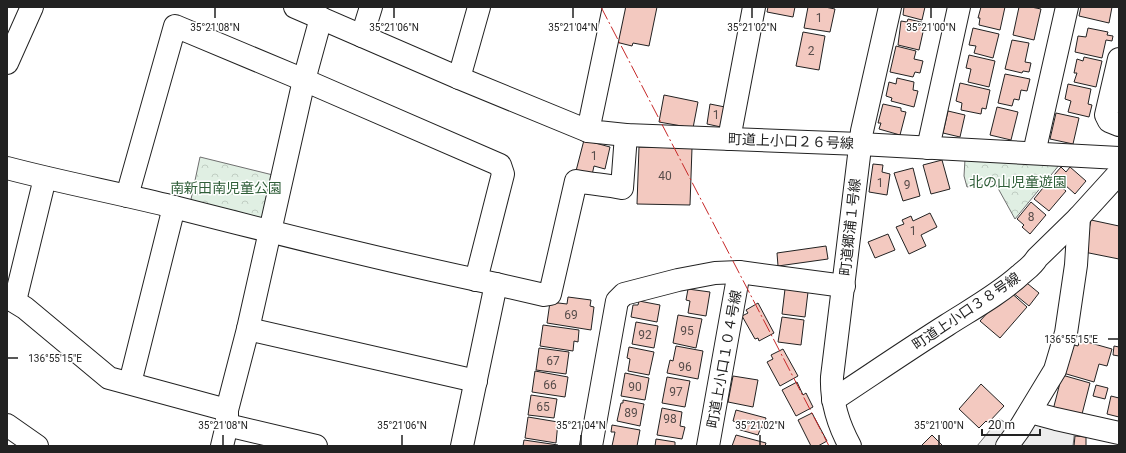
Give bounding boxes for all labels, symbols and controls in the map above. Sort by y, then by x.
house number: 1 [816,11,822,25]
text: 35°21'08"N [190,22,240,33]
text: 35°21'06"N [369,22,419,33]
text: 35°21'04"N [548,22,598,33]
text: 35°21'02"N [727,22,777,33]
text: 35°21'00"N [906,22,956,33]
house number: 2 [808,44,815,58]
house number: 1 [713,108,719,122]
street label: 町道上小口２６号線 [728,131,854,151]
house number: 1 [591,149,597,163]
house number: 40 [658,169,672,183]
park label: 北の山児童遊園 [969,174,1067,190]
house number: 1 [877,176,883,190]
street label: 町道郷浦１号線 [837,177,863,277]
house number: 9 [904,178,910,192]
park label: 南新田南児童公園 [170,180,282,196]
house number: 8 [1028,210,1035,224]
house number: 1 [910,224,916,238]
street label: 町道上小口３８号線 [909,269,1023,353]
street label: 町道上小口１０４号線 [704,289,744,429]
house number: 69 [564,308,578,322]
house number: 95 [680,324,694,338]
house number: 92 [638,328,652,342]
text: 136°55'15"E [1044,334,1098,345]
text: 136°55'15"E [28,353,82,364]
house number: 67 [546,354,560,368]
house number: 96 [678,360,692,374]
house number: 66 [543,378,557,392]
house number: 90 [628,380,642,394]
house number: 97 [669,385,683,399]
house number: 65 [536,400,550,414]
house number: 89 [624,406,638,420]
scale bar [982,411,1040,437]
house number: 98 [663,412,677,426]
text: 20 m [988,418,1015,432]
text: 35°21'08"N [198,420,248,431]
text: 35°21'06"N [377,420,427,431]
text: 35°21'04"N [556,420,606,431]
text: 35°21'02"N [735,420,785,431]
text: 35°21'00"N [914,420,964,431]

